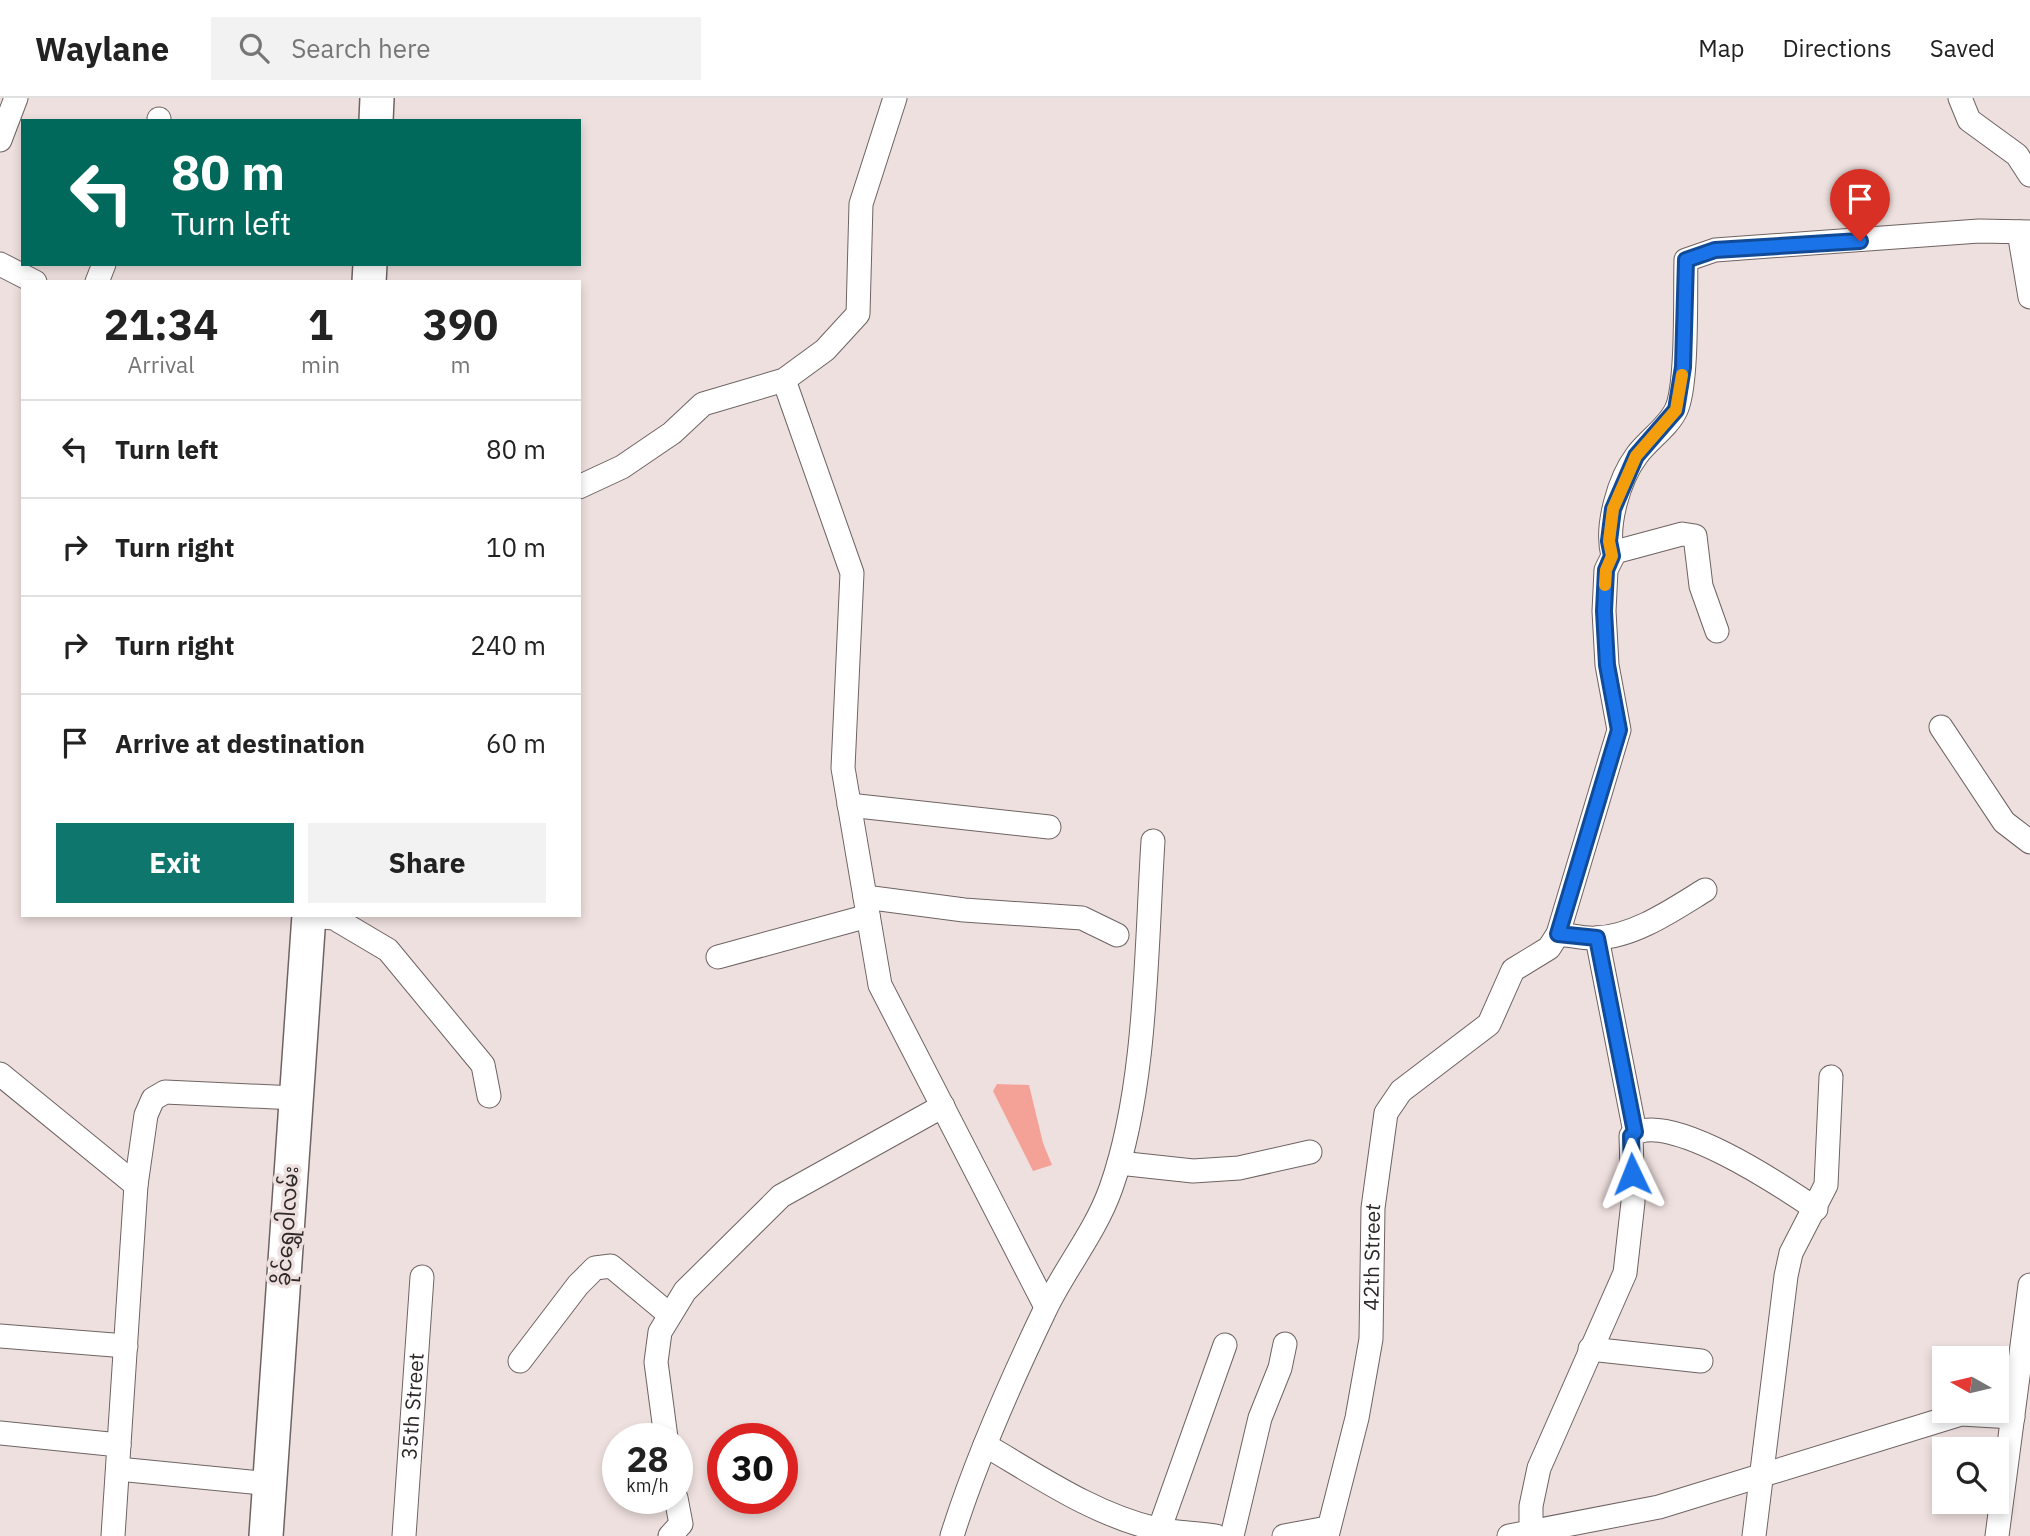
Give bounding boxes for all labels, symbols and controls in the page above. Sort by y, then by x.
search box [211,17,701,80]
text: Waylane [35,27,169,70]
icon: search [235,29,273,67]
text: Search here [291,31,431,65]
text: Map [1698,32,1744,64]
text: Directions [1782,32,1892,64]
text: Saved [1930,32,1995,64]
text: 80 m [171,140,285,203]
icon: left [56,147,147,238]
pin [1830,169,1890,241]
icon: arrive [1841,180,1879,218]
text: Turn left [171,202,291,244]
text: 21:34 [104,297,218,352]
text: 1 [308,297,333,352]
text: 390 [423,297,498,352]
text: Arrival [128,349,195,379]
text: min [301,349,340,379]
text: m [450,349,471,379]
icon: left [56,430,94,468]
text: Turn left [115,432,218,466]
text: 80 m [486,432,546,466]
icon: right [56,528,94,566]
text: Turn right [115,530,234,564]
text: 10 m [486,530,546,564]
icon: right [56,626,94,664]
text: Turn right [115,628,234,662]
text: 240 m [470,628,546,662]
icon: arrive [56,724,94,762]
text: Arrive at destination [115,726,365,760]
text: 60 m [486,726,546,760]
button: Exit [56,823,294,903]
button: Share [308,823,546,903]
position arrow [1595,1137,1669,1211]
street label: ခိုင်ရွှေဝါလမ်း [267,1165,308,1287]
street label: 42th Street [1356,1201,1386,1311]
north arrow [1932,1346,2009,1423]
map controls [1932,1346,2009,1514]
street label: 35th Street [394,1352,430,1461]
speed limit sign: 30 [707,1423,798,1514]
text: 28 [626,1436,669,1482]
button: search [1932,1437,2009,1514]
text: km/h [626,1474,669,1497]

